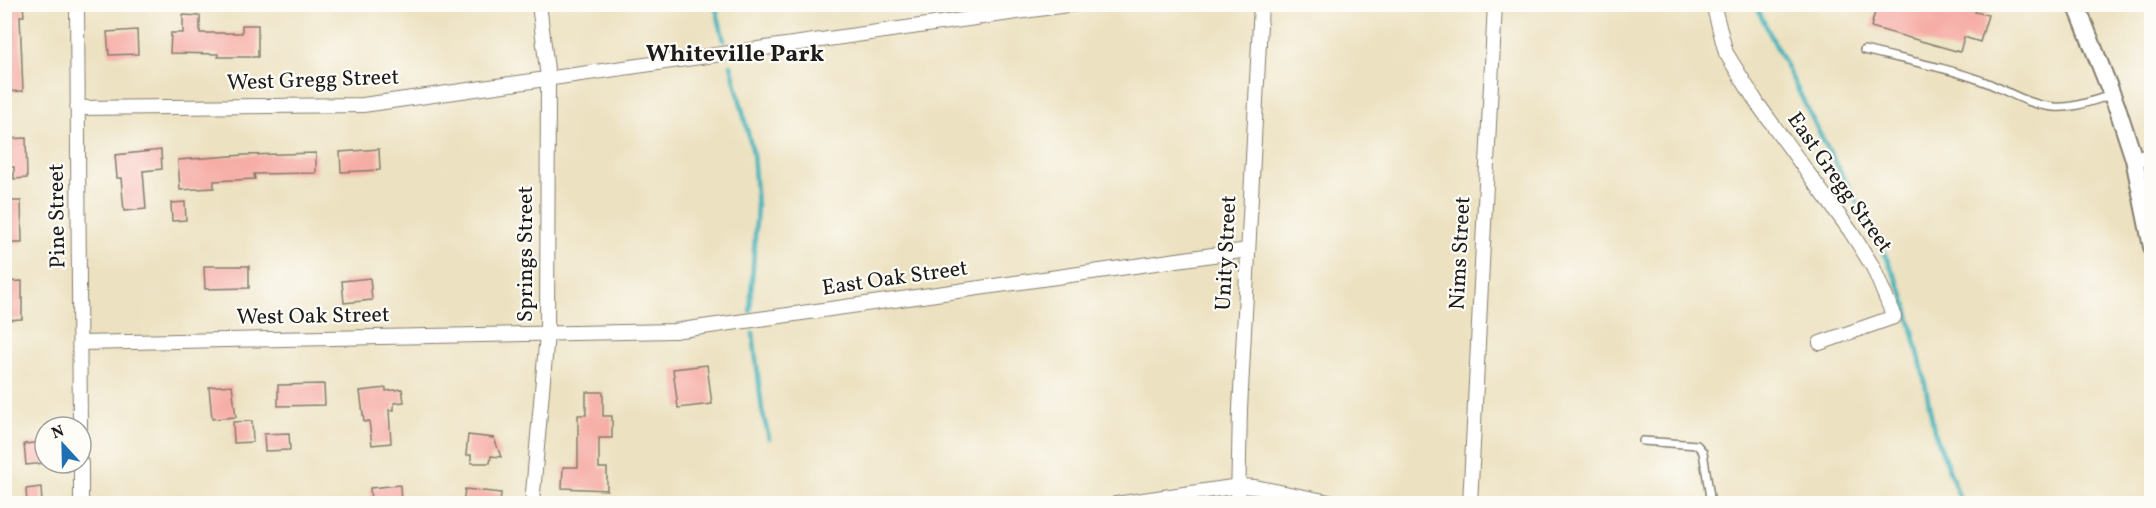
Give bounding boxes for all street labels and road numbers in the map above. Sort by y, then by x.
street label: West Gregg Street [226,62,400,100]
street label: East Gregg Street [1779,106,1899,260]
street label: Pine Street [42,163,74,269]
street label: Springs Street [511,186,542,322]
street label: Unity Street [1208,194,1246,312]
street label: Nims Street [1443,195,1479,311]
street label: East Oak Street [820,253,970,305]
street label: West Oak Street [236,300,390,334]

